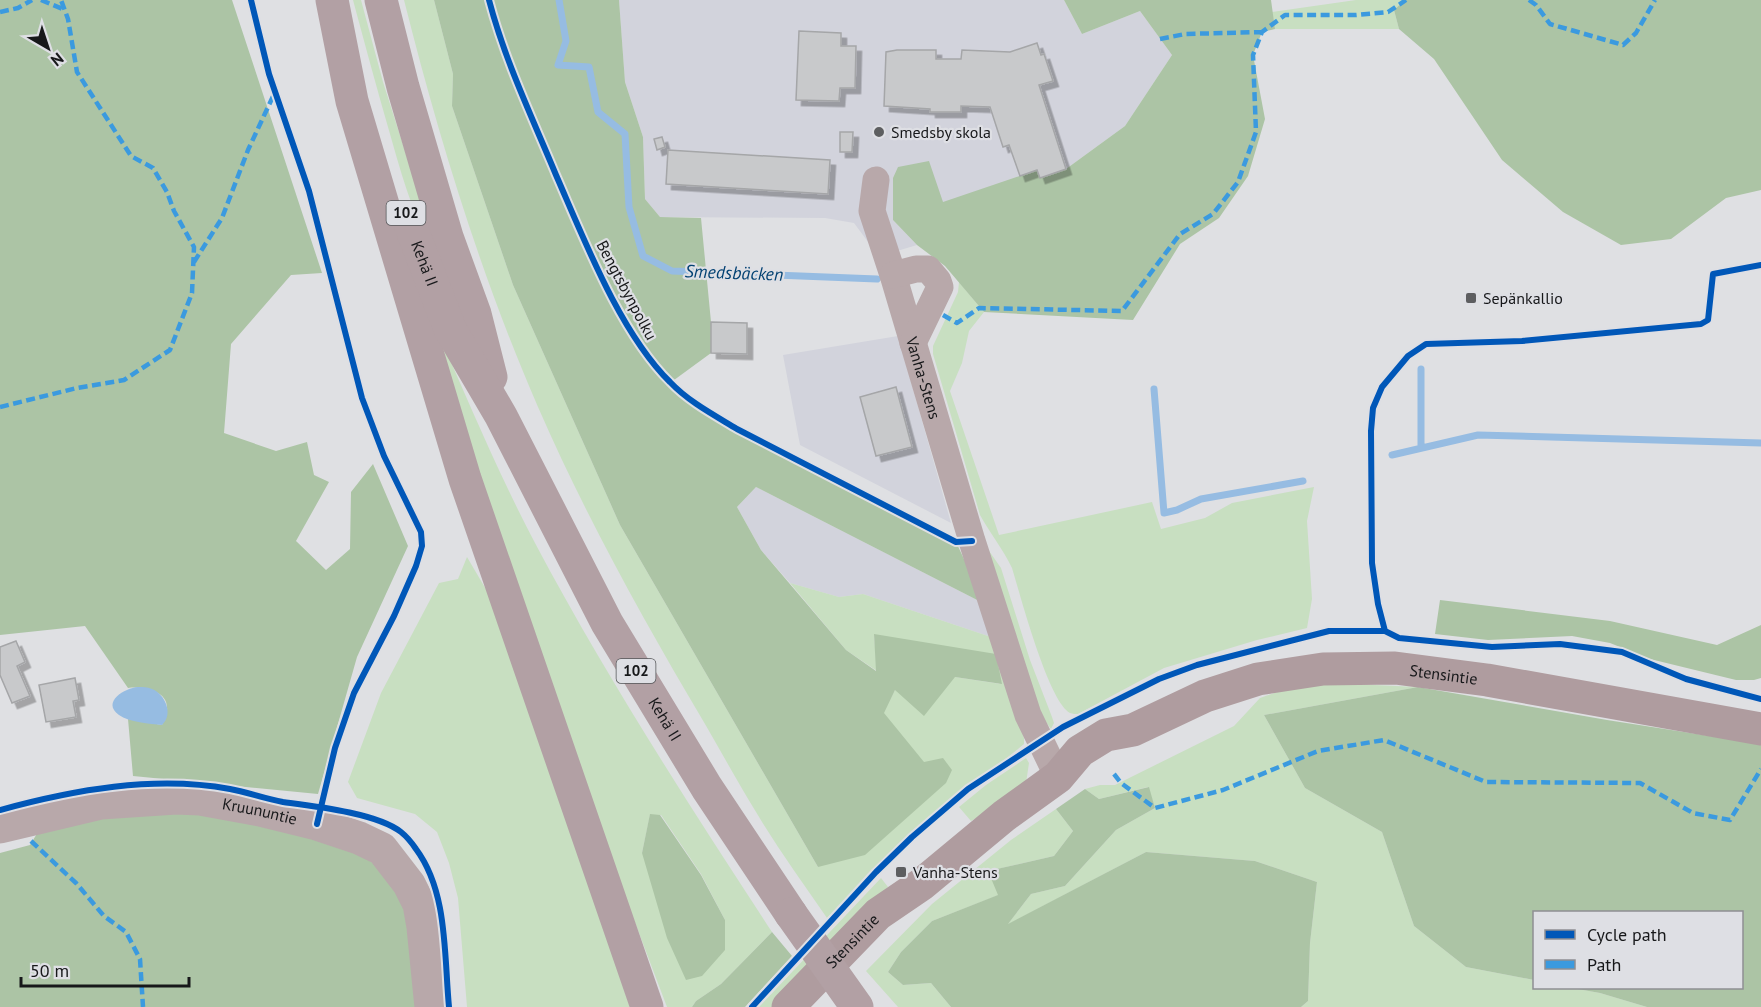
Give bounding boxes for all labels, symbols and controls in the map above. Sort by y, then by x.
north arrow [18,18,78,78]
text: N [47,49,68,71]
place label: Smedsby skola [891,122,991,142]
marker: Smedsby skola [872,125,886,139]
road number: 102 [386,201,426,225]
street label: Bengtsbynpolku [592,237,662,343]
street label: Kehä II [407,238,443,289]
water label: Smedsbäcken [684,259,784,286]
place label: Sepänkallio [1483,288,1563,308]
marker: Sepänkallio [1464,291,1478,305]
street label: Vanha-Stens [902,333,945,422]
road number: 102 [616,659,656,683]
street label: Stensintie [1408,660,1479,689]
street label: Kehä II [644,694,686,745]
street label: Kruununtie [221,793,299,829]
place label: Vanha-Stens [912,862,998,882]
marker: Vanha-Stens [894,865,908,879]
street label: Stensintie [821,909,883,972]
legend [1533,911,1743,989]
text: Cycle path [1587,923,1667,946]
scale bar [21,950,189,988]
text: Path [1587,953,1621,976]
text: 50 m [30,959,69,982]

